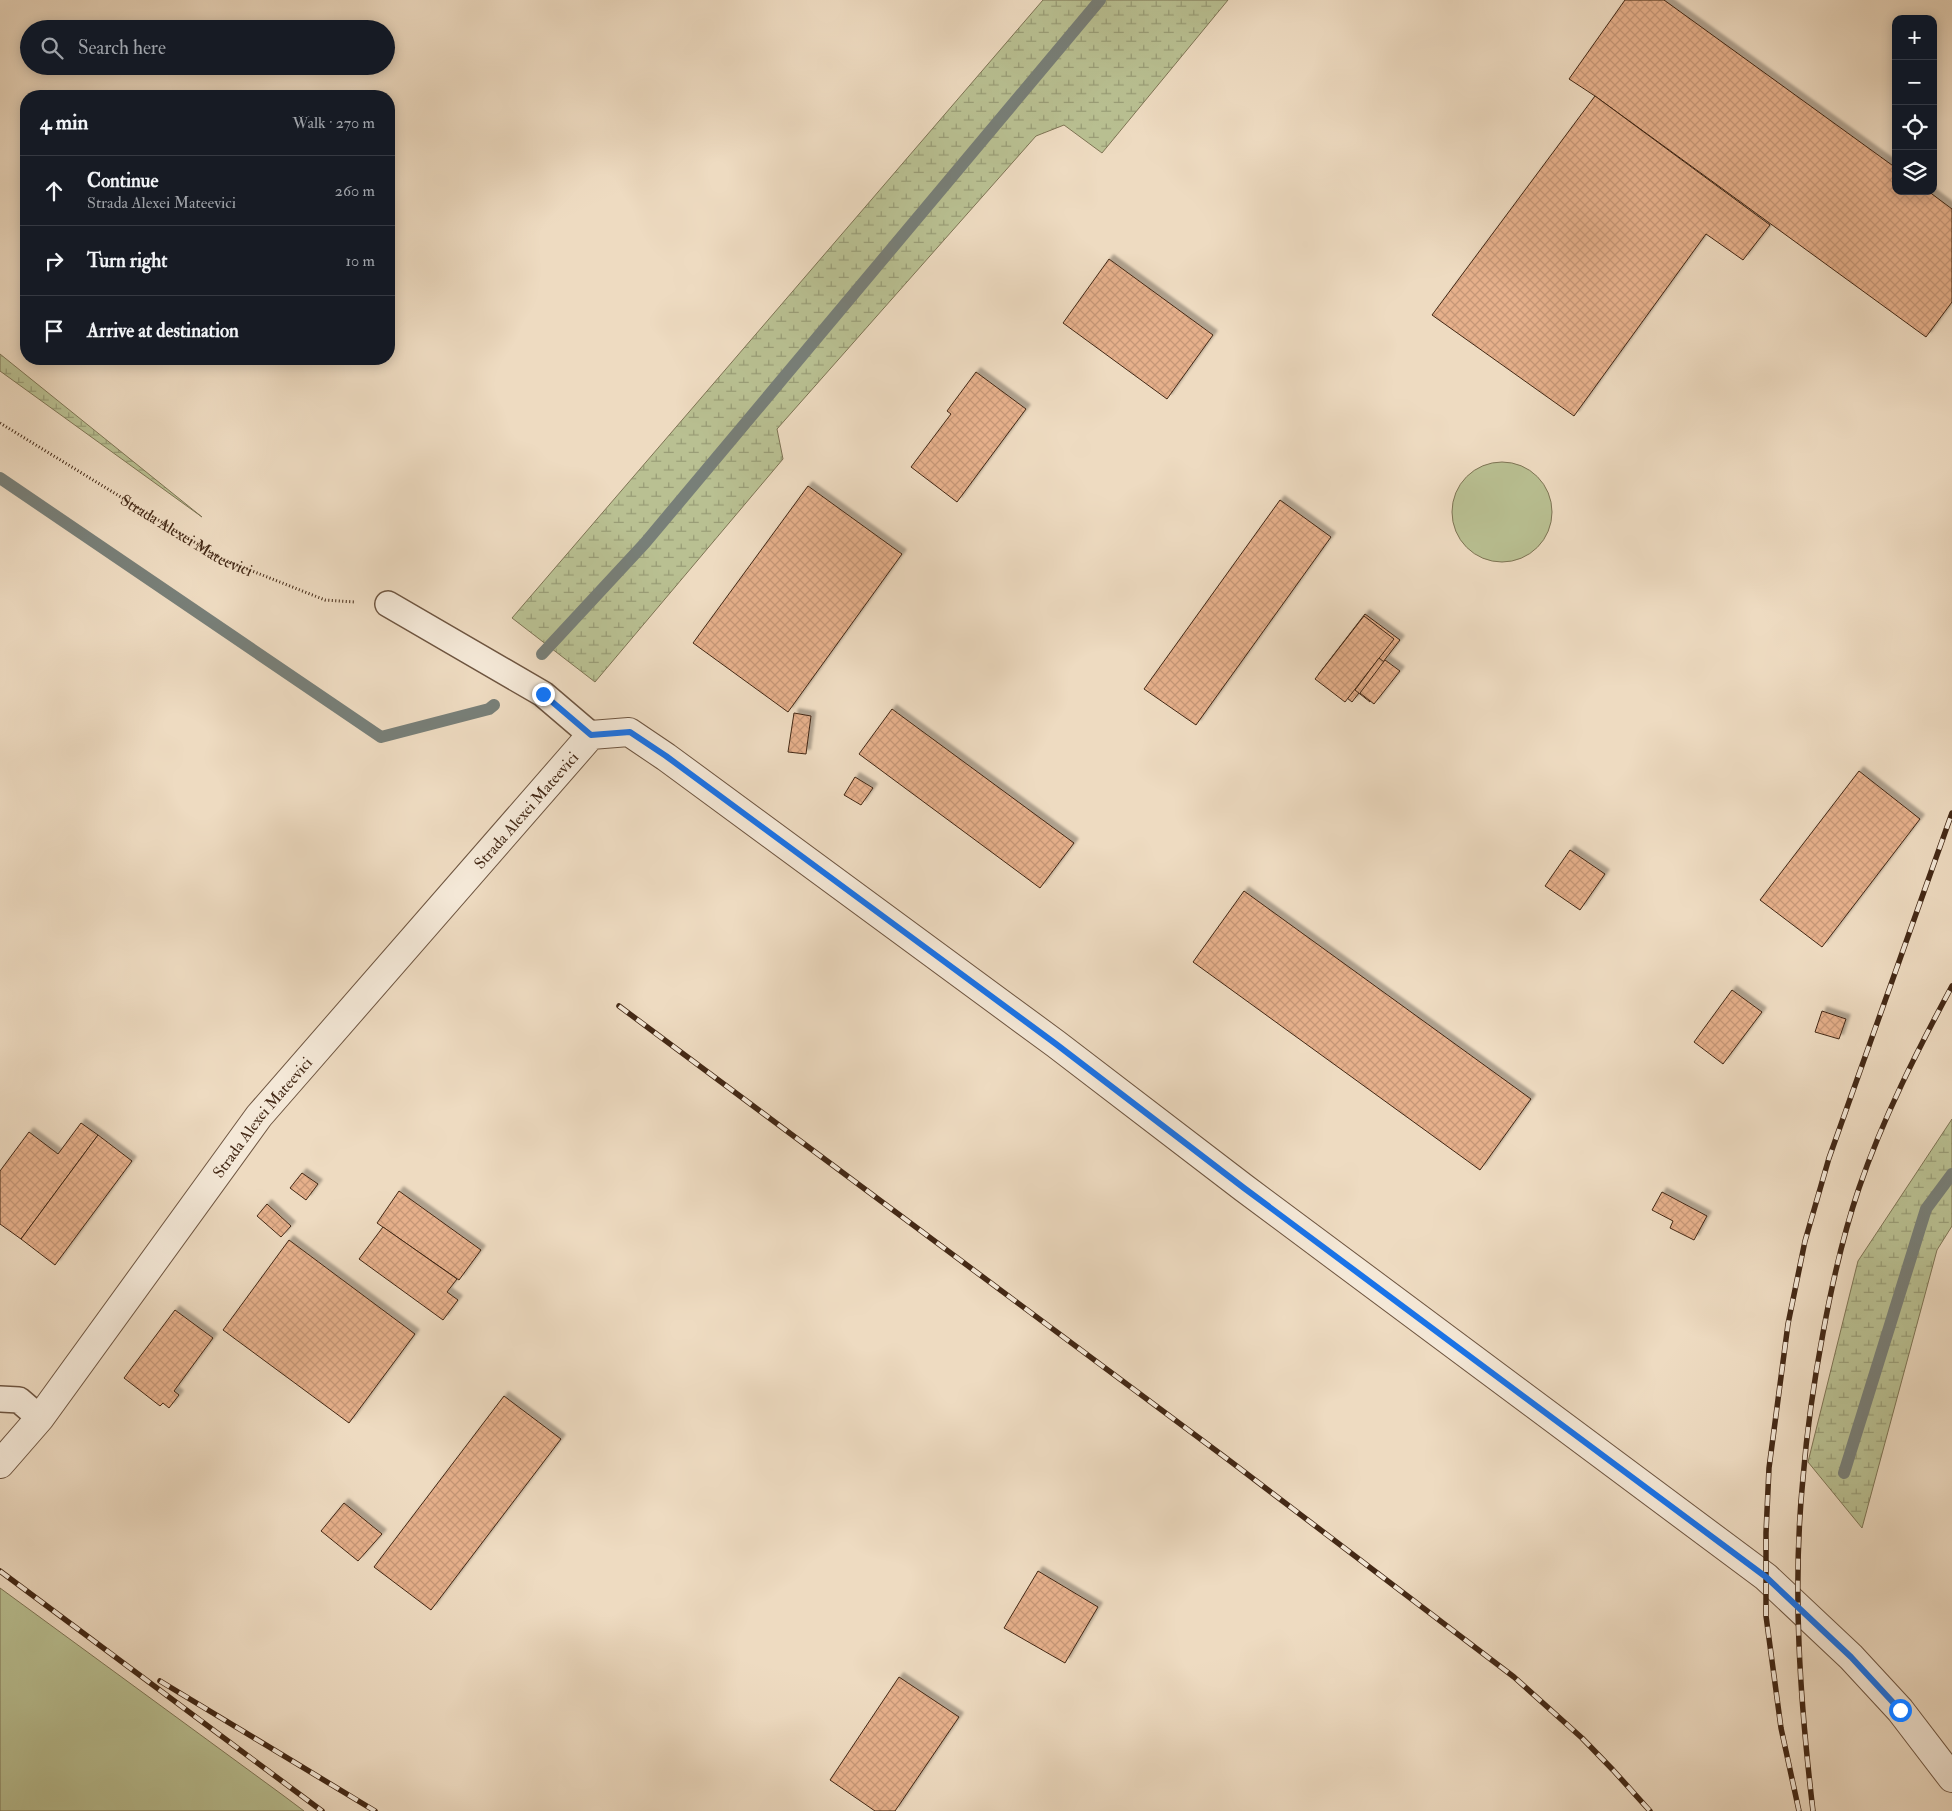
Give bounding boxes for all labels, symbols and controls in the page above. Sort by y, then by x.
map controls [1892,15,1937,195]
button: + [1892,15,1937,60]
search box [20,20,395,75]
icon: search [38,34,66,62]
text: Search here [78,36,166,60]
button: − [1892,60,1937,105]
button: locate [1892,105,1937,150]
text: 4 min [40,109,88,136]
text: Walk · 270 m [293,113,375,133]
button: layers [1892,150,1937,195]
text: Continue [87,169,158,193]
icon: ahead [40,177,68,205]
text: 260 m [335,181,375,201]
text: Strada Alexei Mateevici [87,193,236,213]
icon: right [40,247,68,275]
text: Turn right [87,249,167,273]
text: 10 m [345,251,375,271]
icon: arrive [40,317,68,345]
text: Arrive at destination [87,319,239,343]
street label: Strada Alexei Mateevici [117,490,255,581]
route end [532,683,555,706]
street label: Strada Alexei Mateevici [470,748,583,873]
street label: Strada Alexei Mateevici [209,1053,317,1182]
route start [1889,1699,1912,1722]

